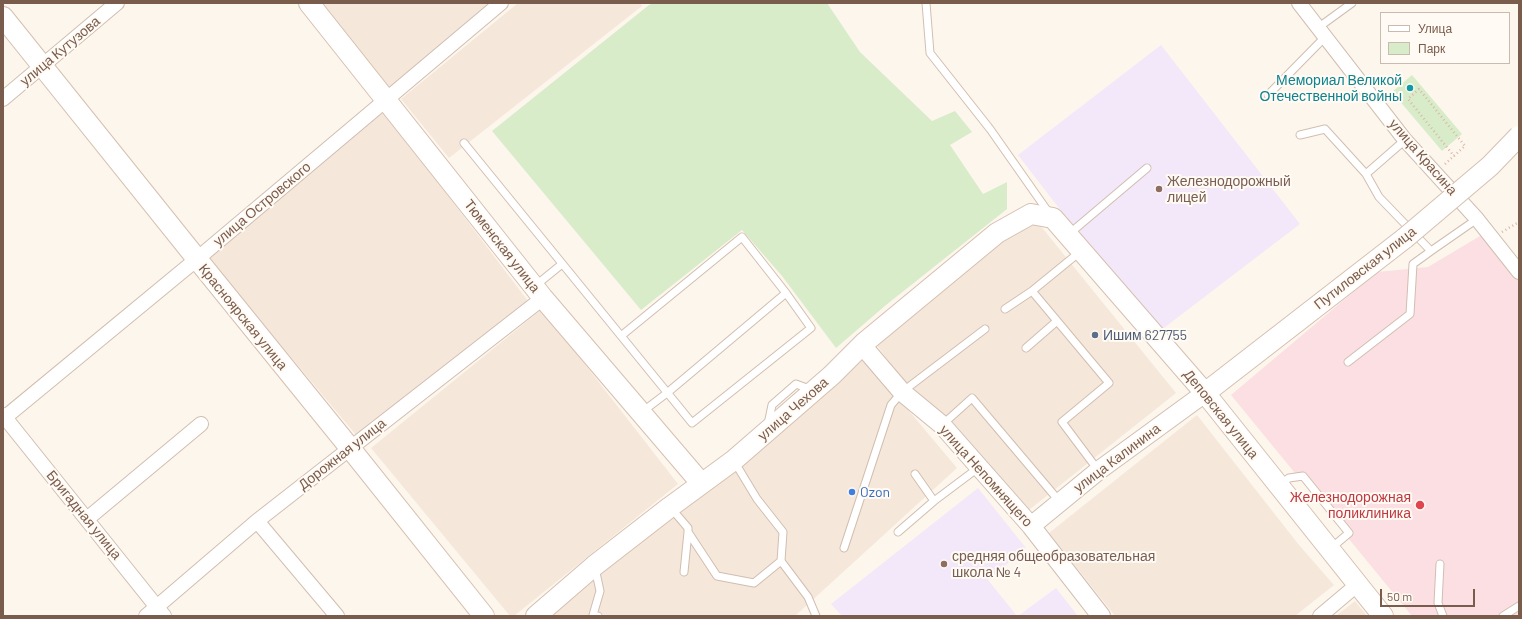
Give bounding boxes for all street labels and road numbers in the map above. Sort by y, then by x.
street label: улица Кутузова [17,13,103,89]
street label: улица Красина [1385,116,1461,198]
street label: улица Островского [210,158,314,250]
street label: Тюменская улица [460,196,544,296]
street label: Путиловская улица [1311,223,1419,313]
street label: Красноярская улица [195,261,291,373]
street label: Деповская улица [1180,366,1262,462]
street label: улица Чехова [754,374,832,444]
street label: Дорожная улица [295,415,389,493]
street label: улица Калинина [1070,420,1164,496]
street label: улица Непомнящего [936,422,1036,530]
street label: Бригадная улица [43,467,125,563]

